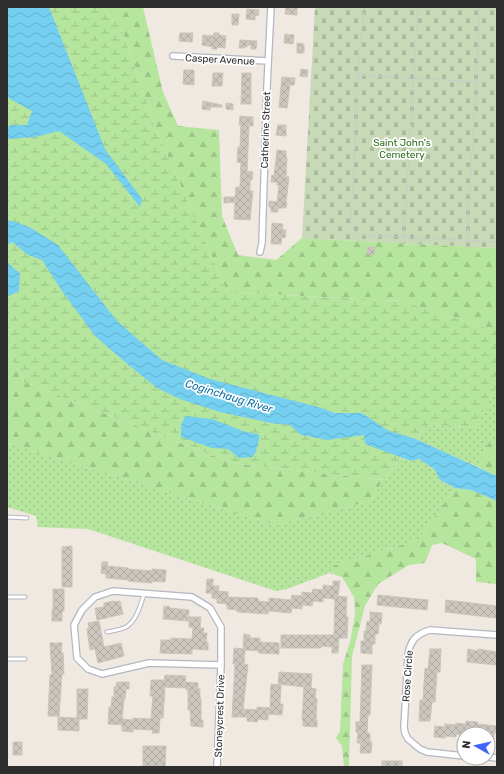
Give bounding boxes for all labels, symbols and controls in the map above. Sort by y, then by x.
street label: Casper Avenue [185,52,255,68]
street label: Catherine Street [259,91,273,169]
park label: Saint John's Cemetery [373,137,431,161]
water label: Coginchaug River [184,377,275,416]
street label: Rose Circle [400,649,416,702]
street label: Stoneycrest Drive [213,674,227,758]
north arrow [456,726,496,766]
text: N [460,740,474,750]

